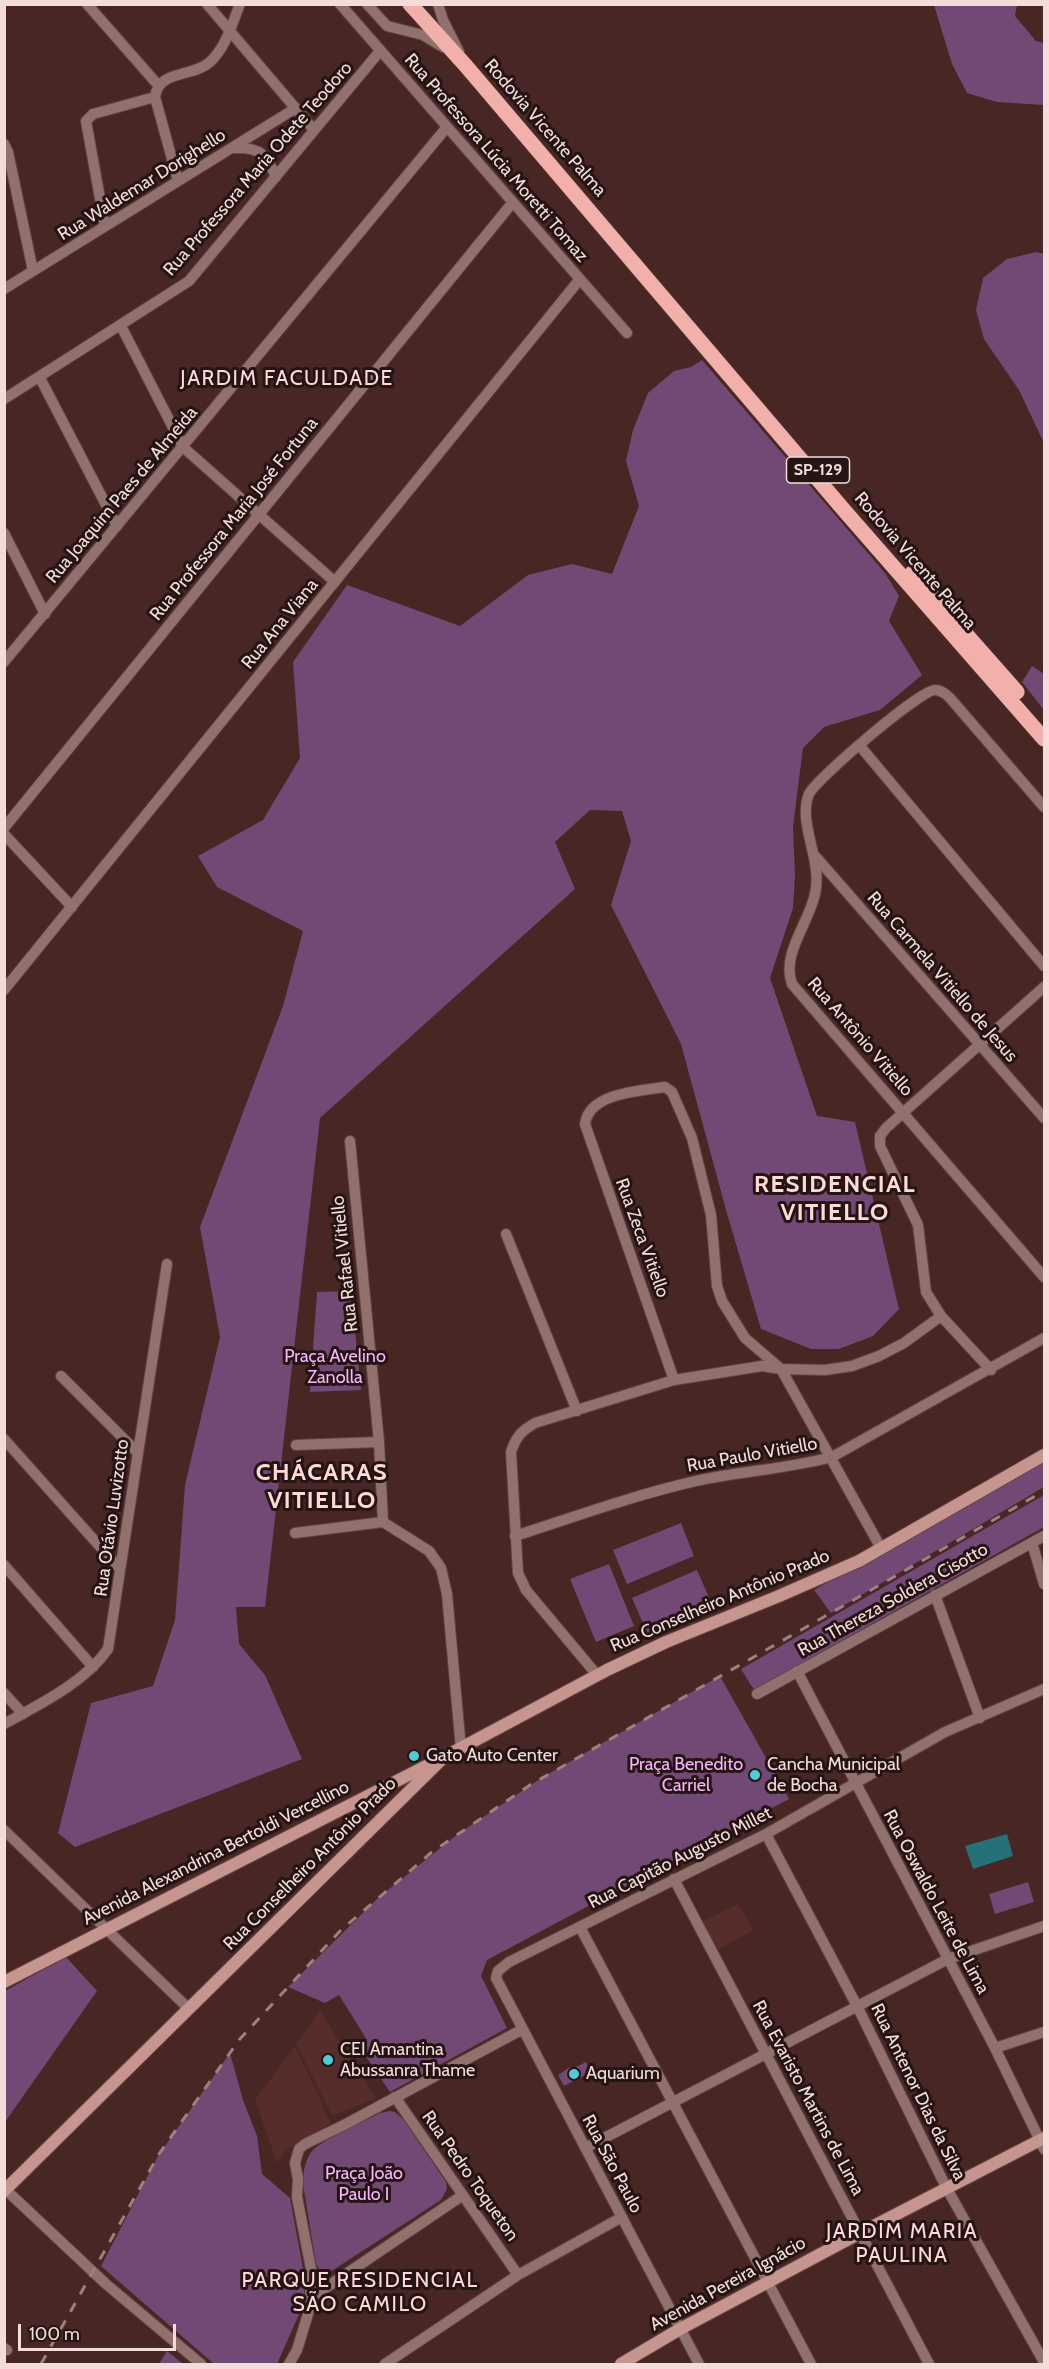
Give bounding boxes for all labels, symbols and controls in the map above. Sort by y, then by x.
street label: Rua Professora Lúcia Moretti Tomaz [400,49,592,267]
street label: Rodovia Vicente Palma [479,55,611,201]
street label: Rua Professora Maria Odete Teodoro [159,58,357,280]
street label: Rua Waldemar Dorighello [54,124,230,246]
district label: JARDIM FACULDADE [180,366,394,392]
street label: Rua Joaquim Paes de Almeida [42,402,202,588]
street label: Rua Professora Maria José Fortuna [145,413,323,625]
road number: SP-129 [786,457,850,483]
street label: Rodovia Vicente Palma [849,488,981,634]
street label: Rua Ana Viana [237,575,323,673]
street label: Rua Carmela Vitiello de Jesus [862,888,1022,1066]
street label: Rua Antônio Vitiello [802,973,918,1101]
district label: RESIDENCIAL VITIELLO [754,1171,916,1227]
street label: Rua Zeca Vitiello [610,1175,674,1301]
street label: Rua Rafael Vitiello [327,1195,363,1333]
park label: Praça Avelino Zanolla [284,1346,386,1388]
street label: Rua Paulo Vitiello [685,1433,819,1477]
street label: Rua Otávio Luvizotto [90,1438,134,1598]
district label: CHÁCARAS VITIELLO [256,1459,388,1515]
street label: Rua Thereza Soldera Cisotto [794,1539,992,1661]
street label: Rua Conselheiro Antônio Prado [607,1545,833,1657]
place label: Gato Auto Center [426,1745,558,1767]
marker: Gato Auto Center [407,1749,421,1763]
park label: Praça Benedito Carriel [629,1754,743,1796]
place label: Cancha Municipal de Bocha [767,1754,900,1796]
marker: Cancha Municipal de Bocha [748,1768,762,1782]
street label: Rua Conselheiro Antônio Prado [219,1773,401,1955]
street label: Avenida Alexandrina Bertoldi Vercellino [79,1776,353,1930]
street label: Rua Capitão Augusto Millet [585,1802,775,1914]
street label: Rua Oswaldo Leite de Lima [878,1806,994,1998]
street label: Rua Evaristo Martins de Lima [747,1997,869,2199]
street label: Rua Antenor Dias da Silva [866,2000,970,2184]
place label: CEI Amantina Abussanra Thame [340,2039,475,2082]
marker: CEI Amantina Abussanra Thame [321,2053,335,2067]
place label: Aquarium [586,2063,660,2085]
marker: Aquarium [567,2067,581,2081]
street label: Rua Pedro Toqueton [417,2107,523,2245]
street label: Rua São Paulo [577,2111,647,2217]
park label: Praça João Paulo I [325,2163,403,2206]
district label: JARDIM MARIA PAULINA [826,2219,978,2269]
street label: Avenida Pereira Ignácio [646,2232,810,2336]
district label: PARQUE RESIDENCIAL SÃO CAMILO [242,2268,478,2318]
scale bar [21,2312,178,2350]
text: 100 m [29,2323,80,2345]

